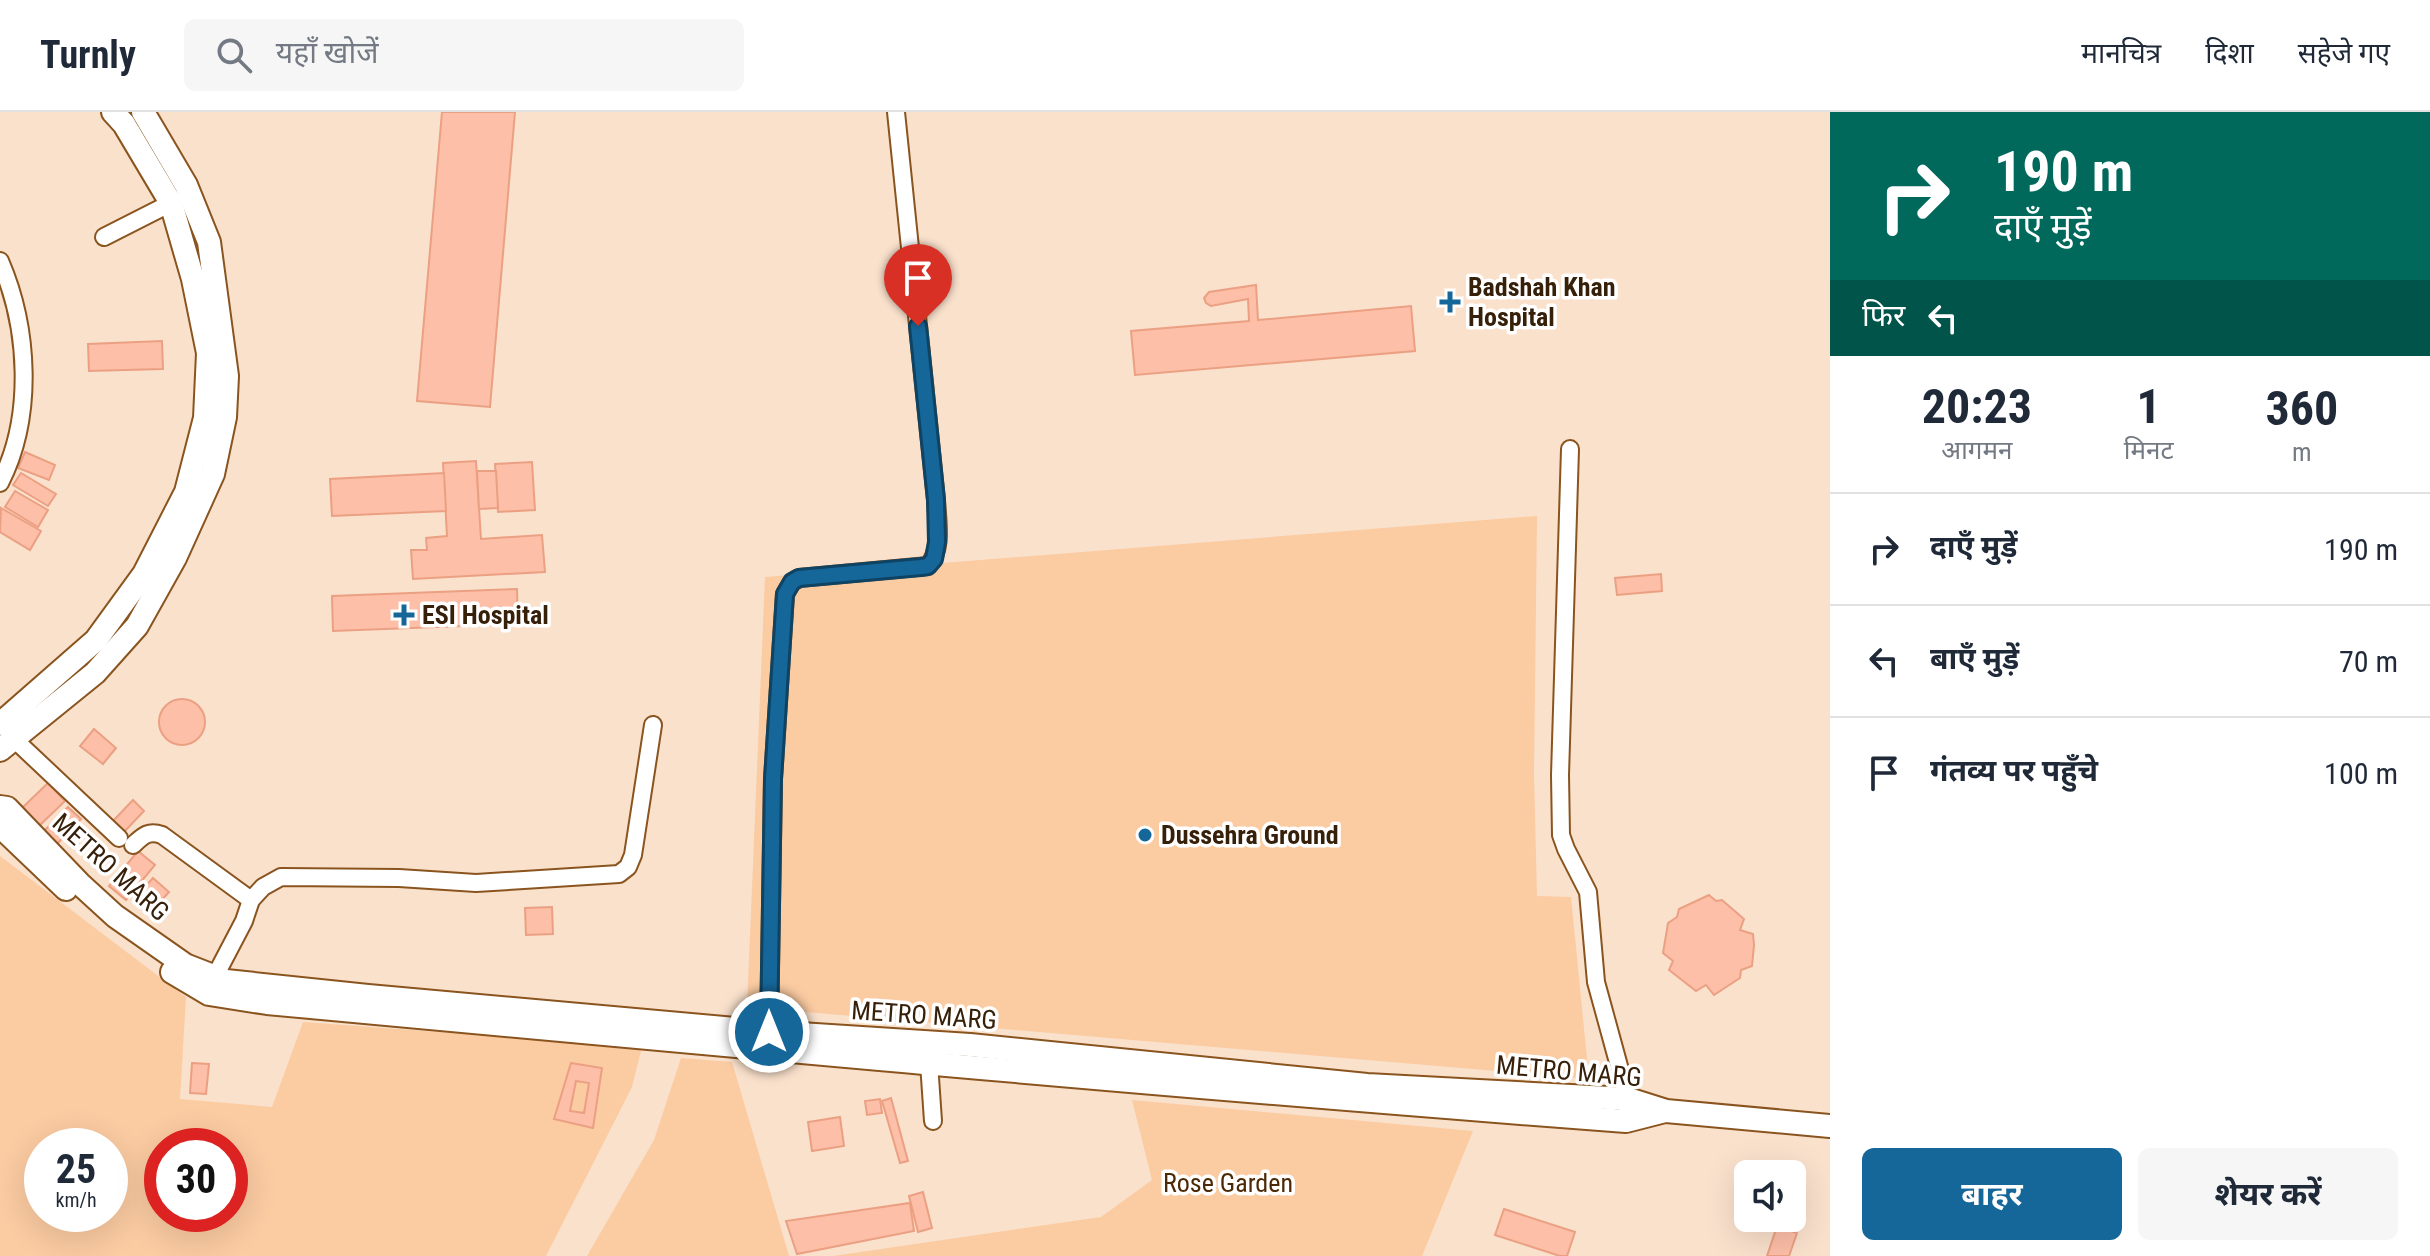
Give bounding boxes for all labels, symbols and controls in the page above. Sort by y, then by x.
search box [184,19,744,91]
text: Turnly [40,33,136,77]
icon: search [212,33,256,77]
text: यहाँ खोजें [276,35,378,70]
text: मानचित्र [2081,37,2161,70]
text: दिशा [2205,37,2254,70]
text: सहेजे गए [2298,37,2390,70]
text: 190 m [1994,139,2133,205]
icon: right [1862,144,1966,248]
text: दाएँ मुड़ें [1994,206,2091,248]
pin [884,244,952,326]
icon: arrive [896,256,940,300]
place label: Badshah Khan Hospital [1468,272,1616,332]
marker: Badshah Khan Hospital [1439,291,1461,313]
icon: left [1921,296,1965,340]
text: फिर [1862,298,1905,333]
text: 20:23 [1922,378,2032,435]
text: 1 [2137,378,2161,435]
text: 360 [2265,380,2338,437]
text: आगमन [1941,435,2012,465]
text: मिनट [2124,435,2174,465]
text: m [2292,437,2312,467]
icon: right [1862,527,1906,571]
text: दाएँ मुड़ें [1930,529,2017,564]
text: 190 m [2324,532,2398,567]
place label: ESI Hospital [422,600,549,630]
marker: ESI Hospital [393,604,415,626]
icon: left [1862,639,1906,683]
text: बाएँ मुड़ें [1930,641,2019,676]
text: 70 m [2339,644,2398,679]
icon: arrive [1862,751,1906,795]
text: गंतव्य पर पहुँचे [1930,753,2098,788]
text: 100 m [2324,756,2398,791]
street label: METRO MARG [47,807,175,927]
place label: Dussehra Ground [1161,820,1339,850]
marker: Dussehra Ground [1136,826,1154,844]
position arrow [727,990,811,1074]
street label: METRO MARG [850,995,998,1035]
street label: METRO MARG [1495,1050,1643,1092]
speed limit sign: 30 [144,1128,248,1232]
text: 25 [56,1146,96,1193]
button: बाहर [1862,1148,2122,1240]
button: शेयर करें [2138,1148,2398,1240]
map controls [1734,1160,1806,1232]
button: sound [1734,1160,1806,1232]
park label: Rose Garden [1163,1168,1293,1198]
text: km/h [55,1188,97,1212]

